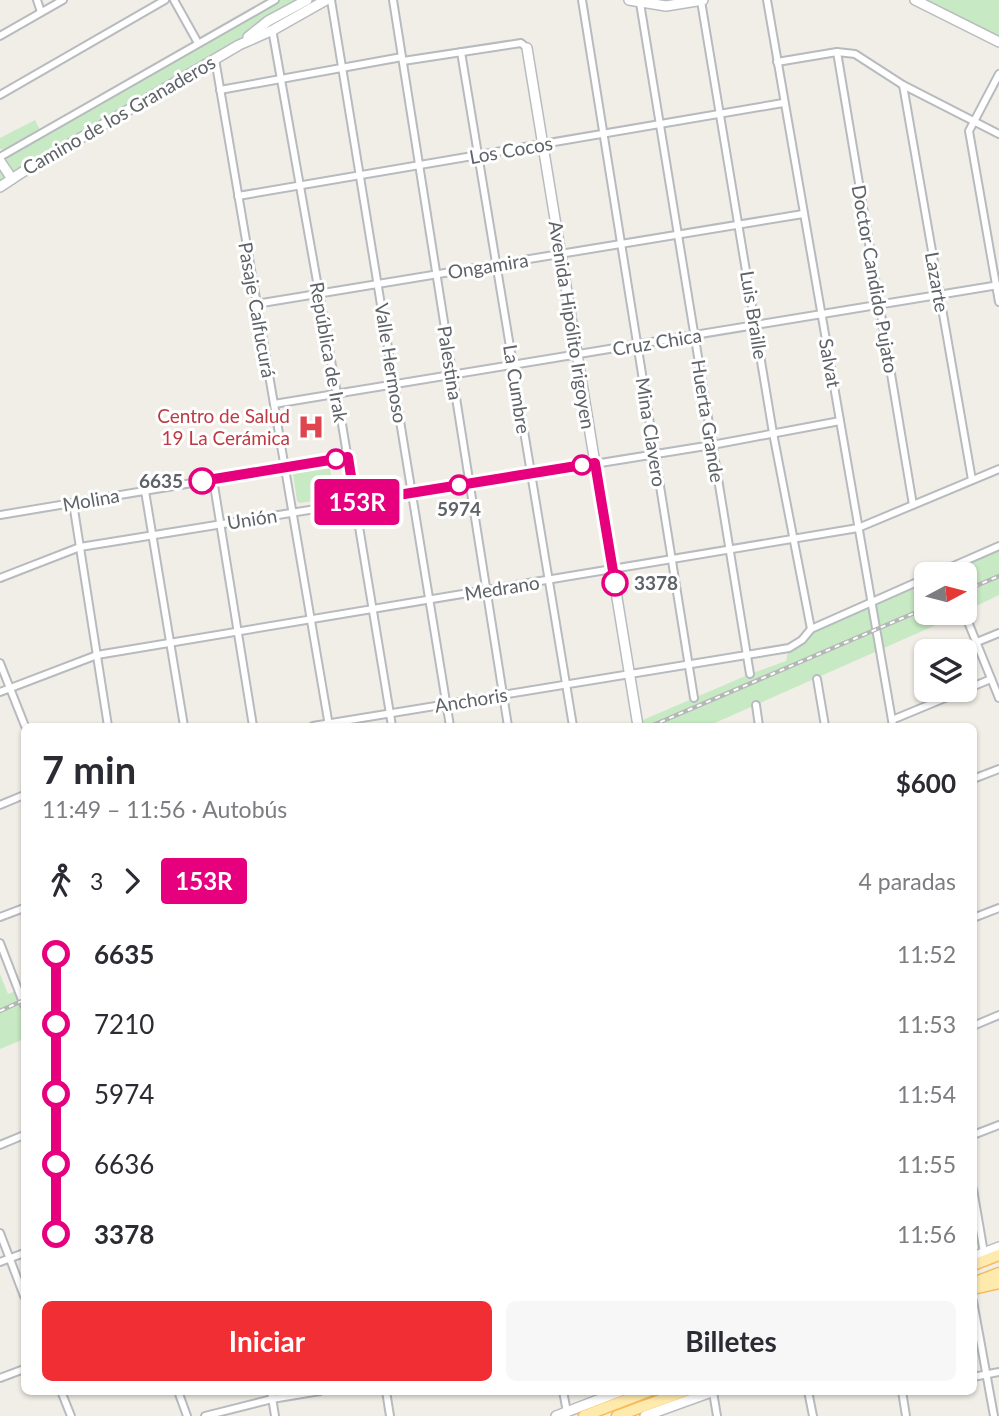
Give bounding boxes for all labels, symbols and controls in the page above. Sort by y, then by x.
street label: Camino de los Granaderos [18,50,219,179]
street label: Los Cocos [468,131,554,168]
street label: Doctor Candido Pujato [848,183,903,375]
street label: Avenida Hipólito Irigoyen [545,219,600,431]
street label: Pasaje Calfucurá [234,240,281,380]
street label: Ongamira [446,248,530,283]
street label: Lazarte [921,250,954,314]
street label: Luis Braille [736,269,773,361]
street label: República de Irak [306,280,353,424]
street label: Valle Hermoso [371,301,412,425]
street label: Cruz Chica [611,323,703,360]
street label: Palestina [433,324,468,402]
street label: Salvat [815,336,846,390]
street label: La Cumbre [499,343,536,435]
street label: Huerta Grande [687,358,730,484]
street label: Mina Clavero [632,376,671,488]
place label: Centro de Salud 19 La Cerámica [157,404,290,449]
hospital icon: Centro de Salud 19 La Cerámica [296,412,326,442]
unlabelled marker [326,449,346,469]
unlabelled marker [572,455,592,475]
marker: 6635 [189,468,215,494]
place label: 6635 [139,469,183,492]
marker: 5974 [449,475,469,495]
line badge: 153R [308,479,406,525]
street label: Molina [61,483,121,516]
text: 153R [328,487,386,516]
place label: 5974 [437,497,481,520]
street label: Unión [225,503,279,534]
north arrow [914,562,976,625]
map controls [914,562,977,702]
street label: Medrano [463,570,541,605]
marker: 3378 [602,570,628,596]
place label: 3378 [634,571,678,594]
button: layers [914,639,977,702]
street label: Anchoris [433,682,509,717]
text: 7 min [42,746,136,792]
text: $600 [896,767,956,799]
text: 11:49 – 11:56 · Autobús [42,795,287,823]
icon: walk [42,862,80,900]
icon: forward [113,862,151,900]
text: 153R [175,866,233,895]
text: 3 [90,867,103,895]
text: 4 paradas [859,867,956,895]
text: 6635 [94,938,154,970]
text: 11:52 [897,940,956,968]
text: 7210 [94,1008,154,1040]
text: 11:53 [897,1010,956,1038]
text: 5974 [94,1078,154,1110]
text: 11:54 [897,1080,956,1108]
text: 6636 [94,1148,154,1180]
text: 11:55 [897,1150,956,1178]
text: 3378 [94,1218,154,1250]
text: 11:56 [897,1220,956,1248]
button: Iniciar [42,1301,492,1381]
button: Billetes [506,1301,956,1381]

